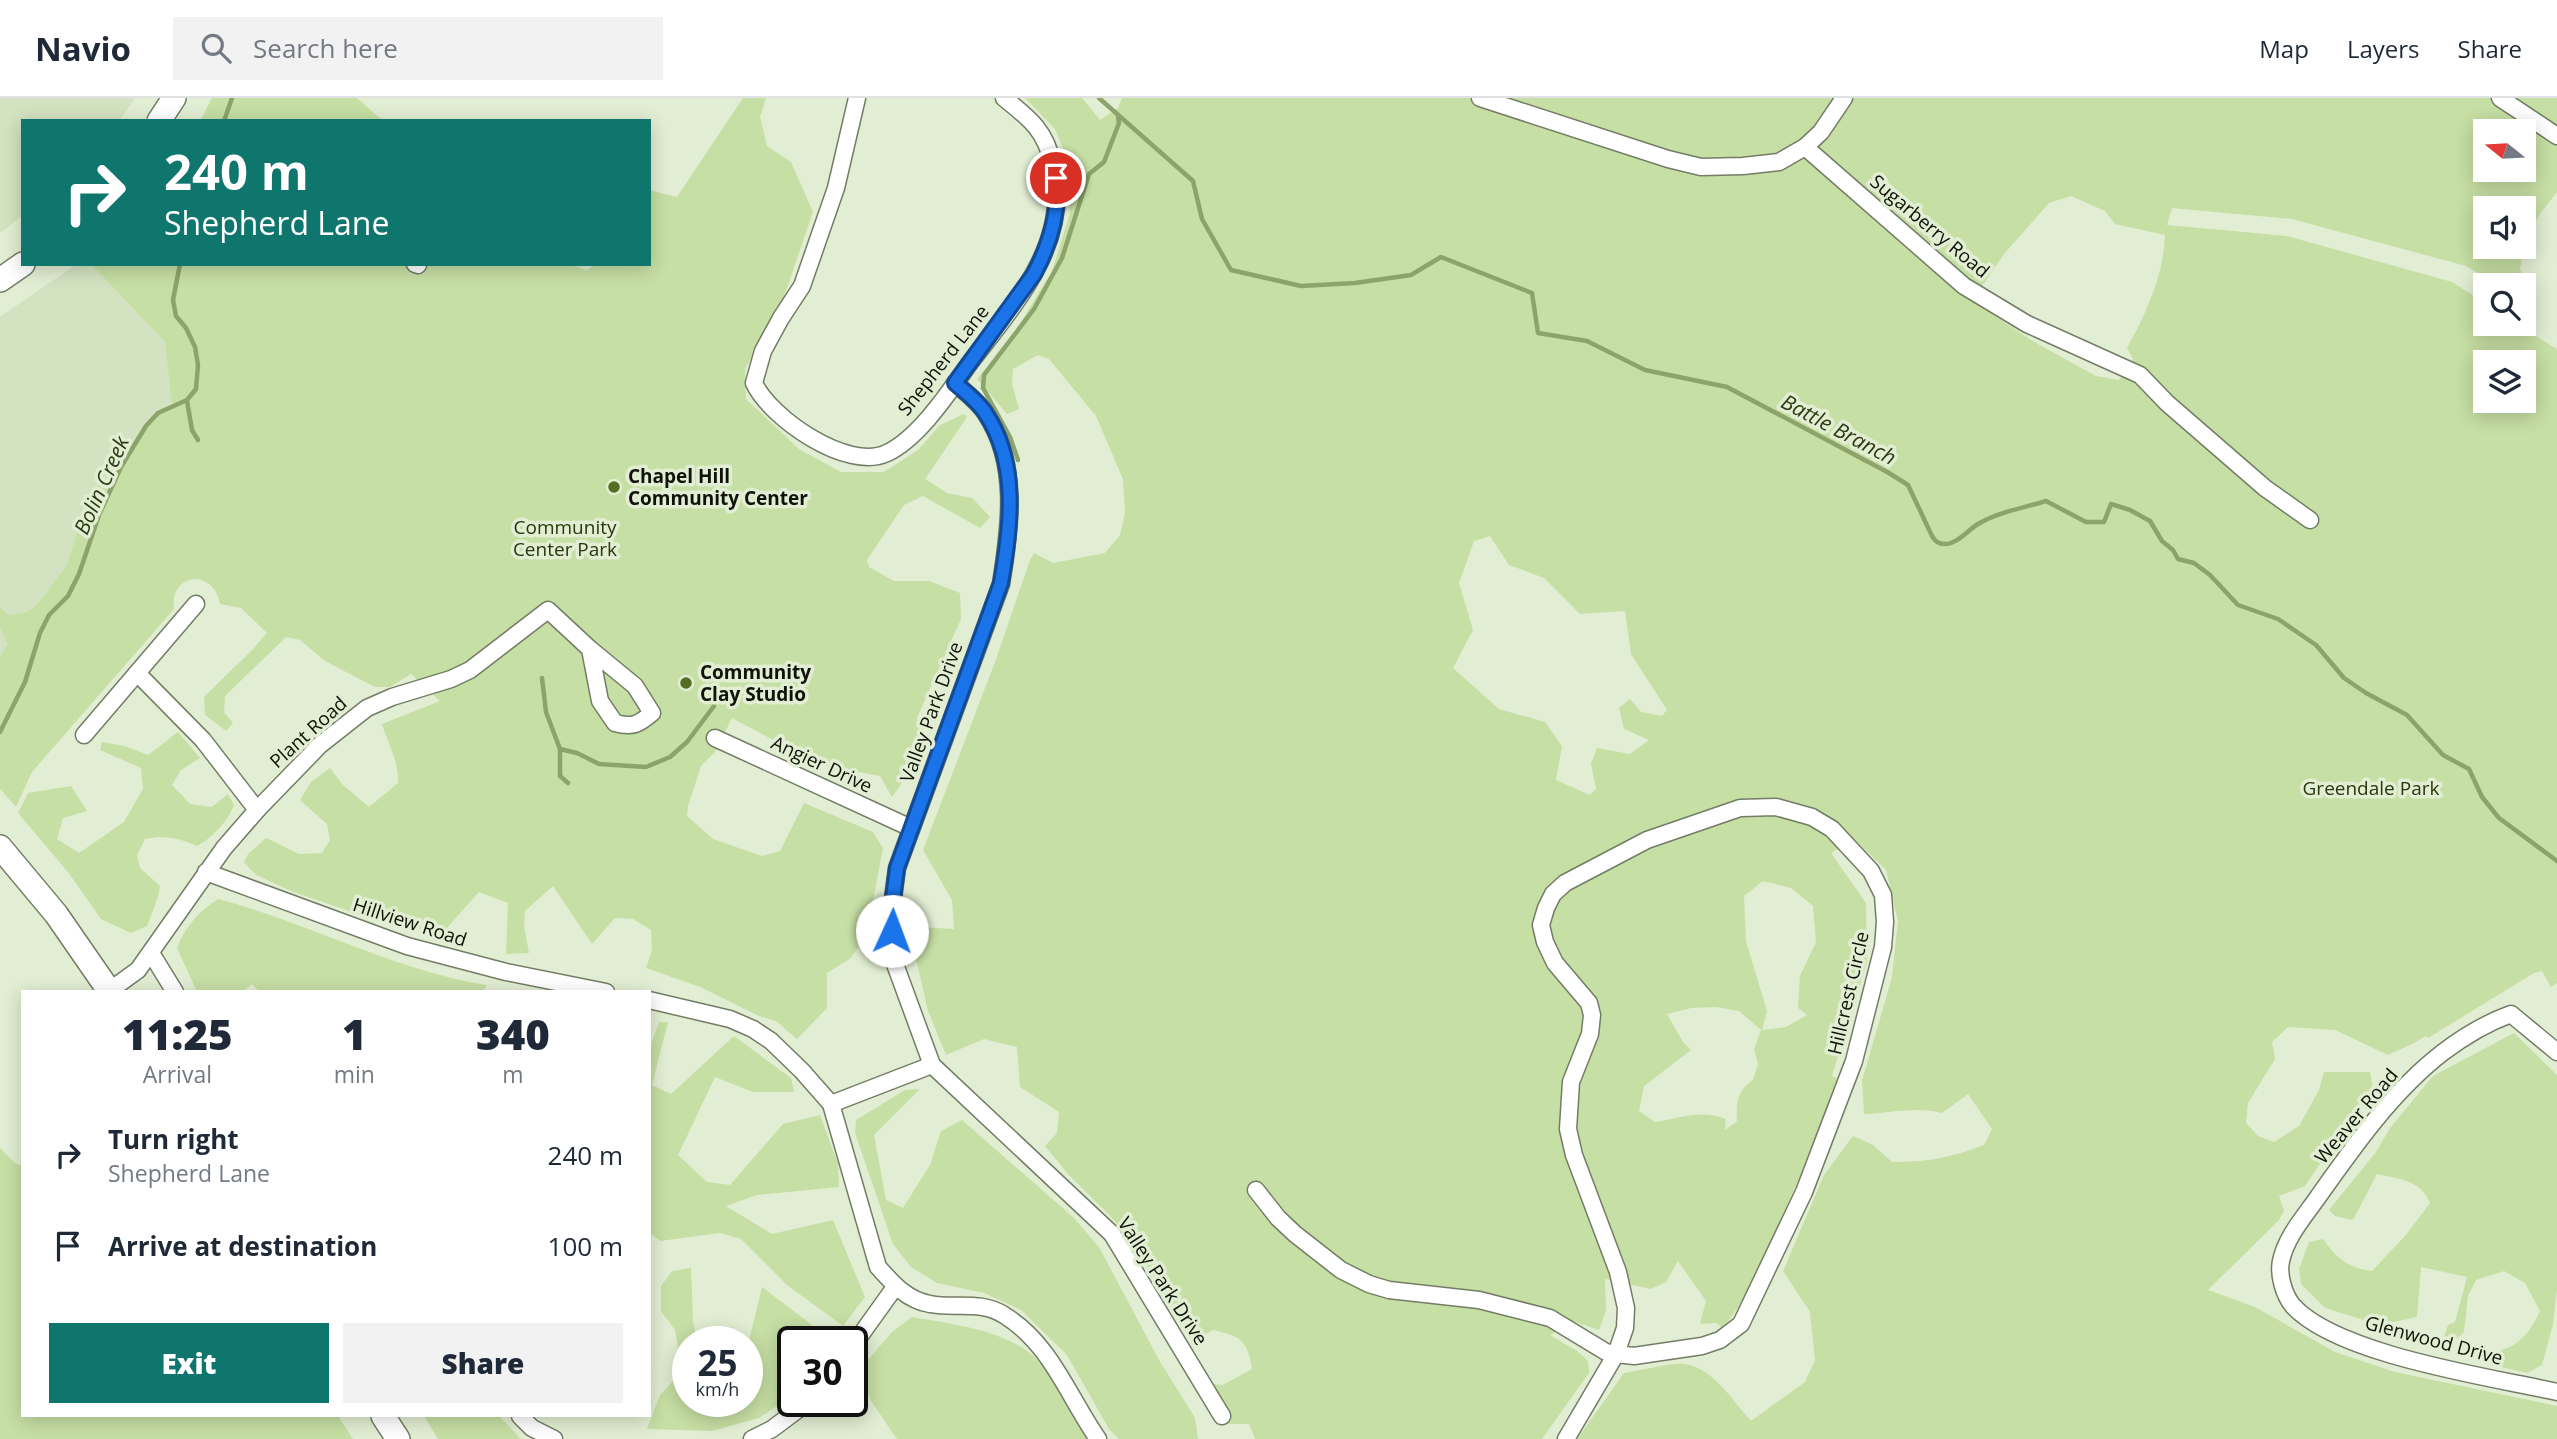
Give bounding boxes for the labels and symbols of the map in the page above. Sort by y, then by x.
north arrow [2473,119,2536,182]
pin [1026,148,1086,208]
street label: Sugarberry Road [1865,168,1995,284]
street label: Shepherd Lane [892,299,994,421]
water label: Battle Branch [1777,387,1901,471]
water label: Bolin Creek [67,431,135,538]
place label: Chapel Hill Community Center [628,463,808,511]
marker: Chapel Hill Community Center [606,479,622,495]
park label: Community Center Park [513,514,617,562]
street label: Valley Park Drive [894,638,968,786]
place label: Community Clay Studio [700,659,811,707]
marker: Community Clay Studio [678,675,694,691]
street label: Plant Road [264,690,352,774]
street label: Angier Drive [767,729,877,799]
park label: Greendale Park [2303,775,2439,801]
street label: Hillview Road [350,891,470,953]
position arrow [855,894,929,968]
street label: Hillcrest Circle [1821,929,1875,1057]
street label: Weaver Road [2308,1063,2404,1169]
street label: Valley Park Drive [1112,1212,1214,1350]
street label: Glenwood Drive [2362,1309,2506,1371]
speed limit sign: 30 [777,1326,868,1417]

